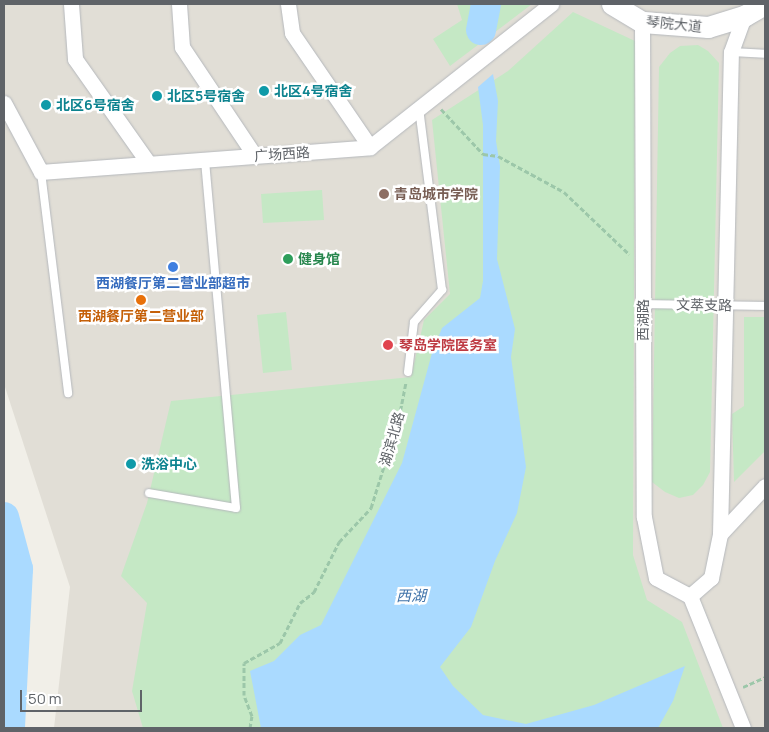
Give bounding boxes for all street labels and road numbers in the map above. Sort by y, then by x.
street label: 琴院大道 [645,13,703,35]
street label: 广场西路 [253,144,311,164]
street label: 文萃支路 [676,296,732,314]
street label: 西湖路 [635,299,651,341]
street label: 湖滨北路 [376,410,408,468]

